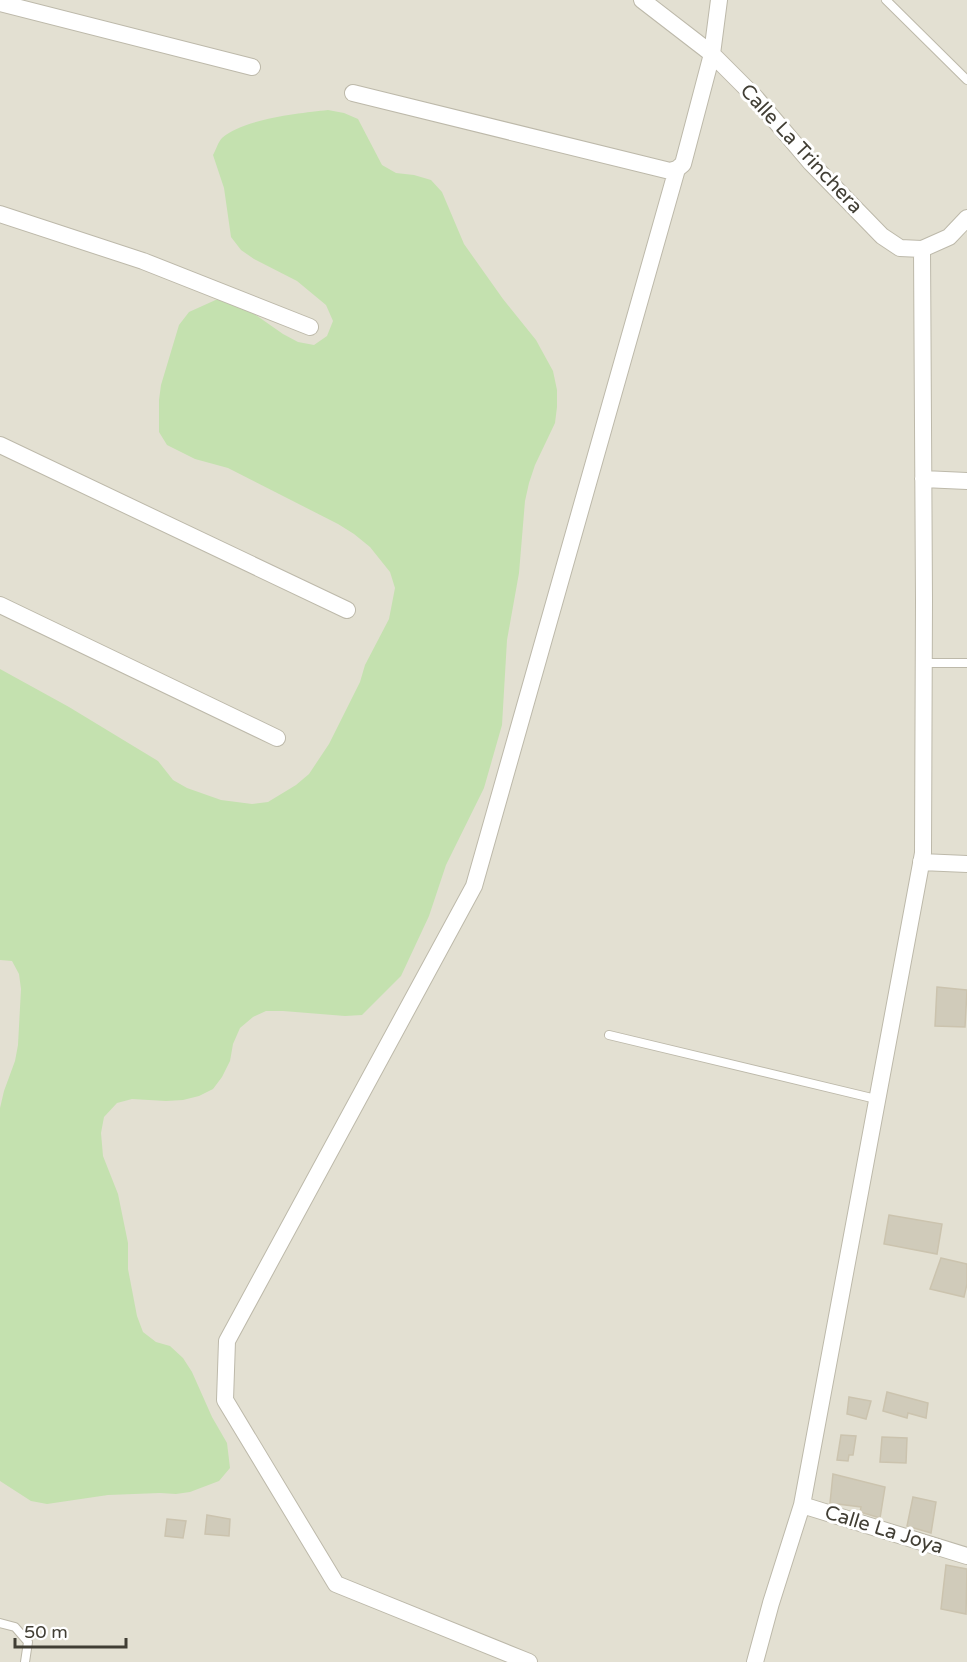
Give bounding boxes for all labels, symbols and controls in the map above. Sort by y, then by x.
street label: Calle La Trinchera [735,79,867,219]
street label: Calle La Joya [822,1501,946,1559]
scale bar [15,1611,126,1649]
text: 50 m [24,1621,68,1643]

